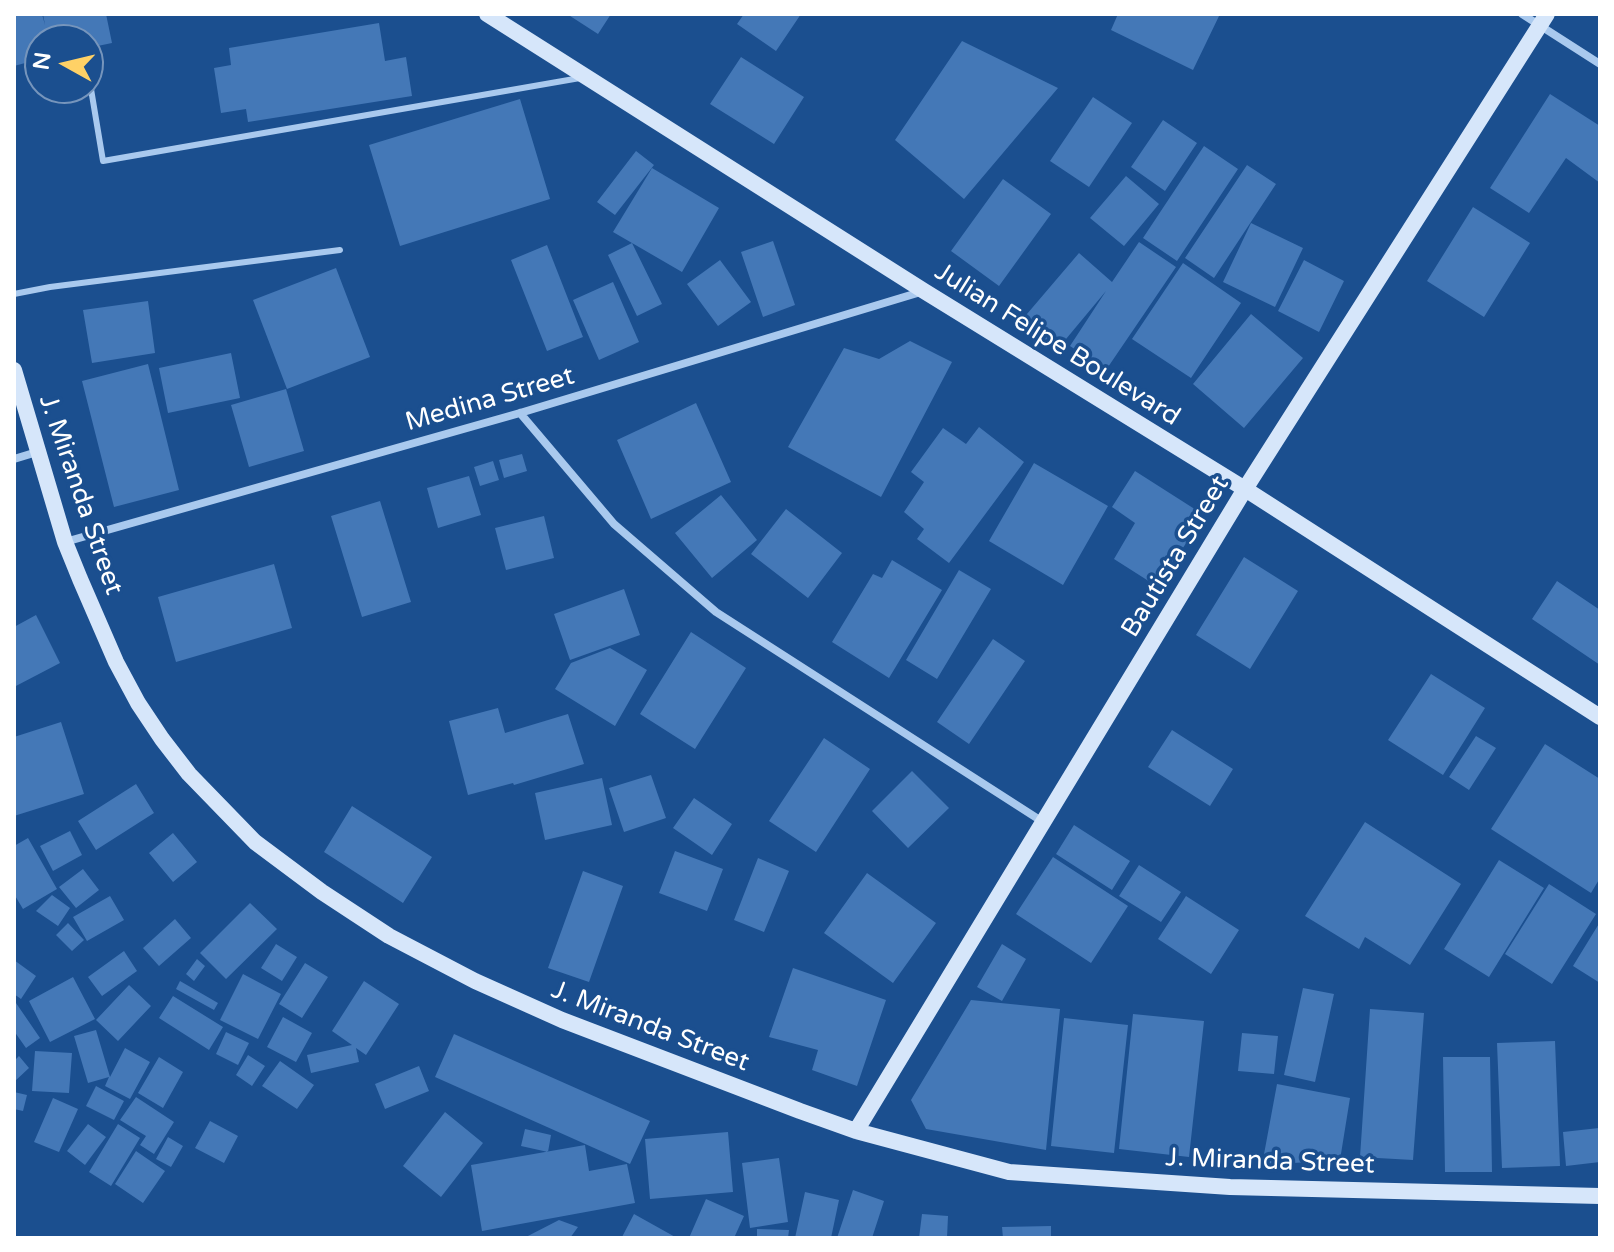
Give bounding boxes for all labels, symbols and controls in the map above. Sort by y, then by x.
north arrow [24,24,104,104]
text: N [28,50,56,72]
street label: Julian Felipe Boulevard [929,257,1185,433]
street label: Medina Street [402,361,578,439]
street label: J. Miranda Street [31,391,129,599]
street label: Bautista Street [1116,471,1236,643]
street label: J. Miranda Street [547,975,753,1079]
street label: J. Miranda Street [1165,1143,1375,1181]

